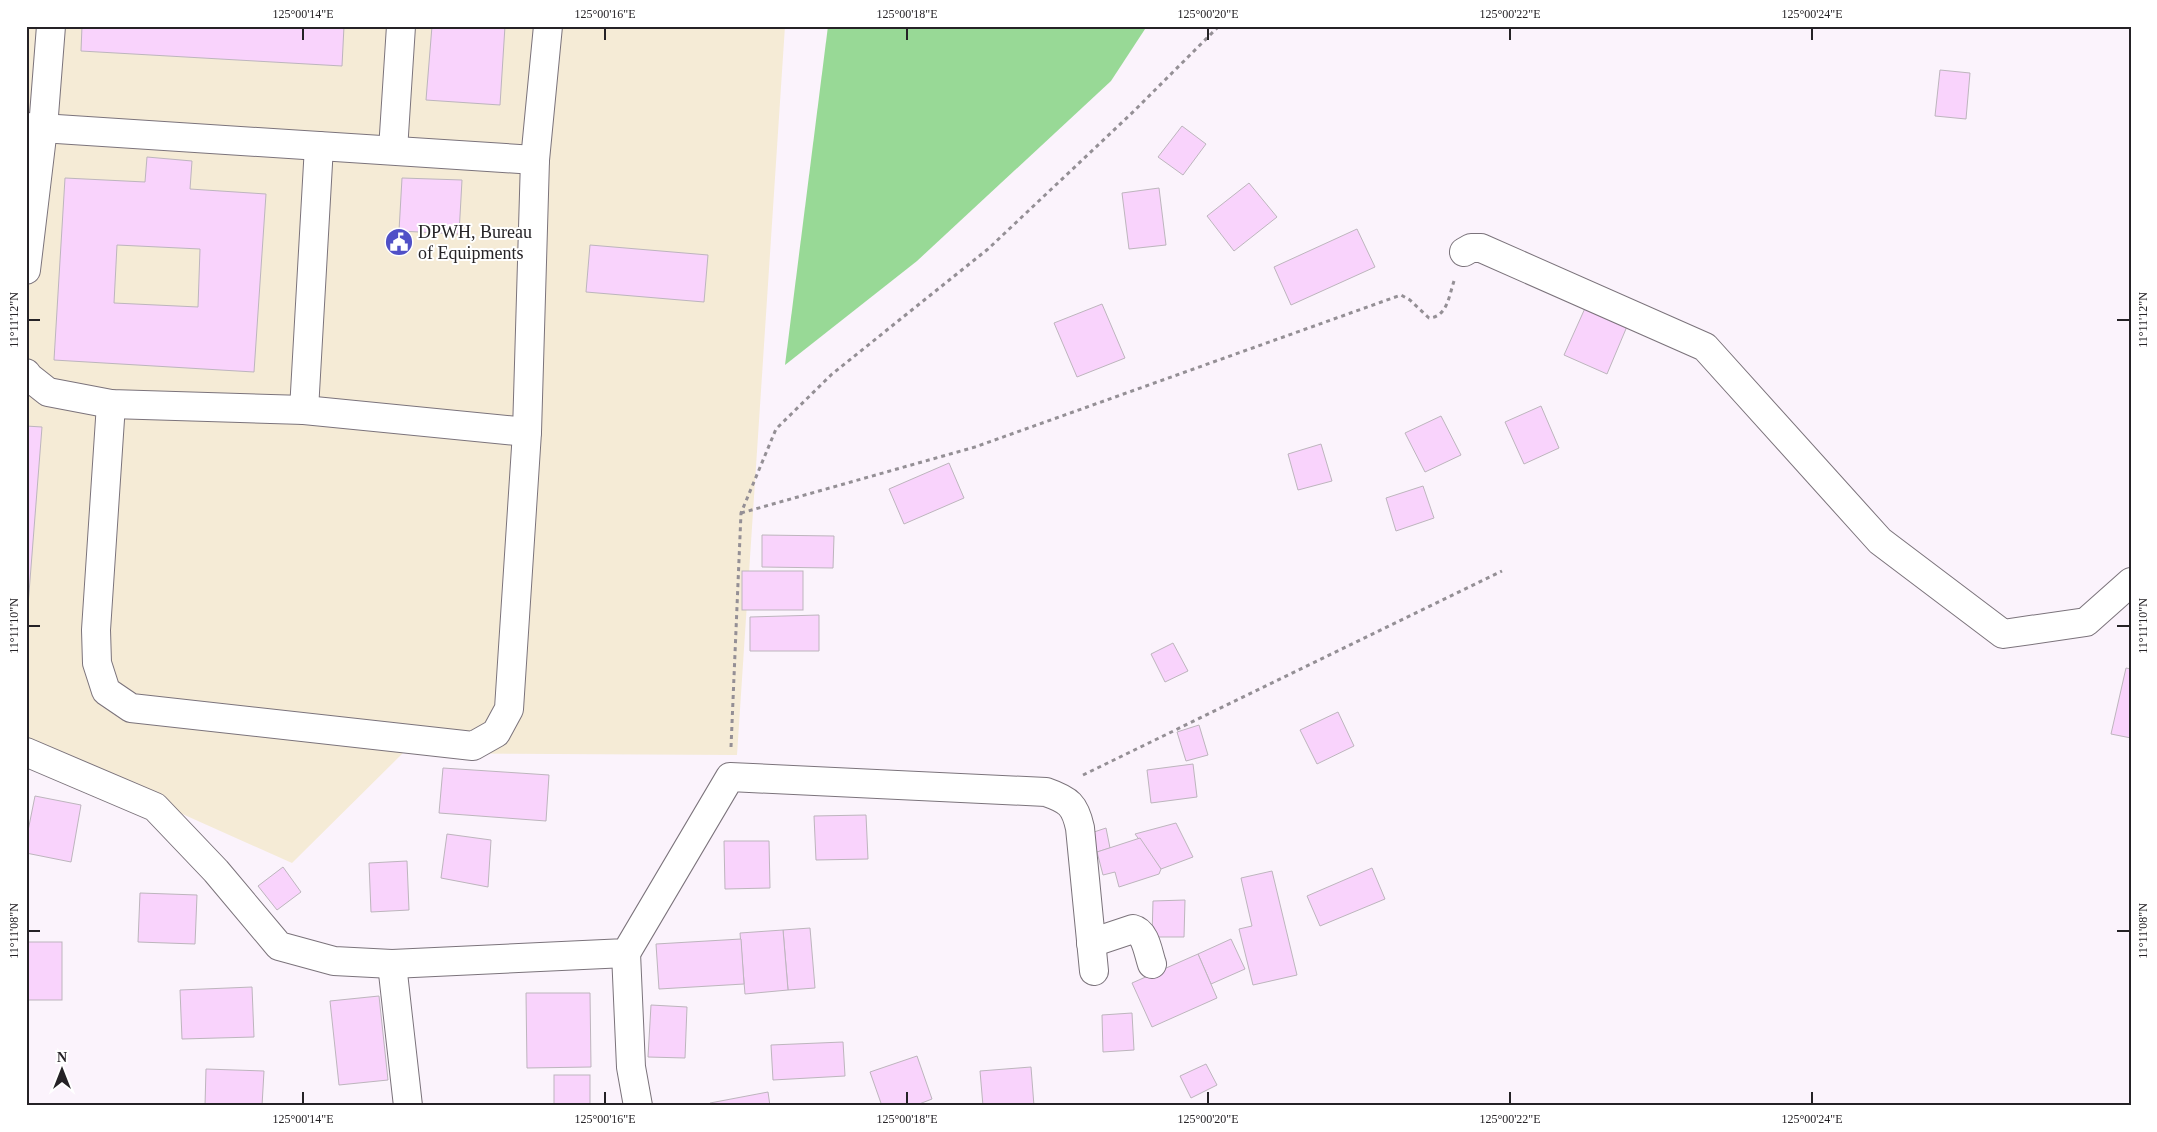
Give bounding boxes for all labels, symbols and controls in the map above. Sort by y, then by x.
text: 125°00'14"E [272,7,334,21]
text: 125°00'16"E [574,7,636,21]
text: 125°00'18"E [876,7,938,21]
text: 125°00'20"E [1177,7,1239,21]
text: 125°00'22"E [1479,7,1541,21]
text: 125°00'24"E [1781,7,1843,21]
place label: DPWH, Bureau of Equipments [418,222,532,263]
public building icon: DPWH, Bureau of Equipments [384,227,414,257]
text: 11°11'12"N [7,292,21,348]
text: 11°11'12"N [2136,292,2150,348]
text: 11°11'10"N [7,598,21,654]
text: 11°11'10"N [2136,598,2150,654]
text: 11°11'08"N [7,903,21,959]
text: 11°11'08"N [2136,903,2150,959]
north arrow [38,1044,88,1094]
text: N [57,1050,67,1065]
text: 125°00'14"E [272,1112,334,1126]
text: 125°00'16"E [574,1112,636,1126]
text: 125°00'18"E [876,1112,938,1126]
text: 125°00'20"E [1177,1112,1239,1126]
text: 125°00'22"E [1479,1112,1541,1126]
text: 125°00'24"E [1781,1112,1843,1126]

